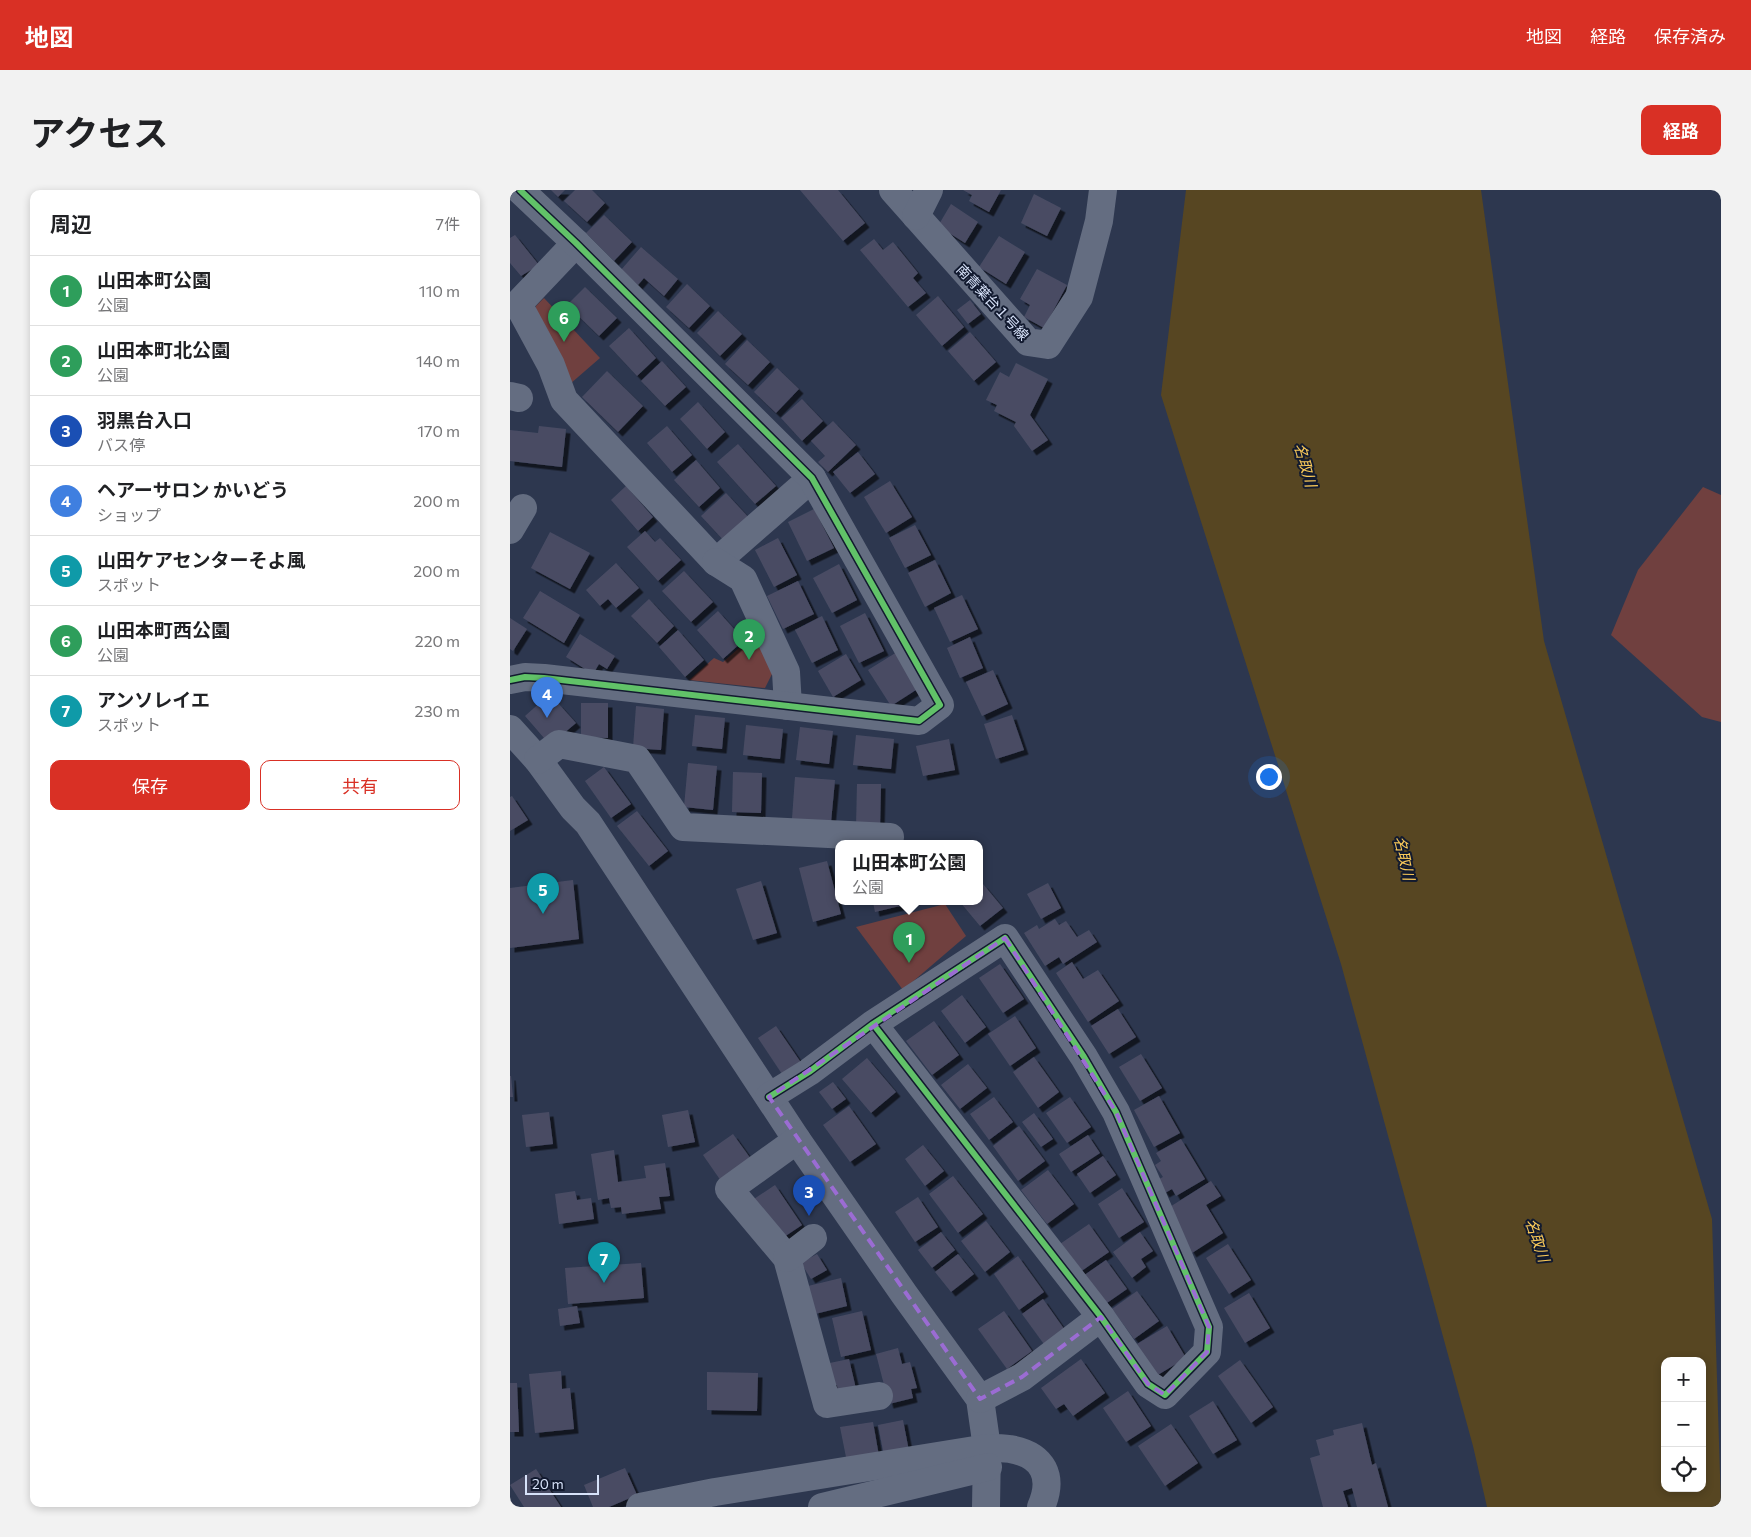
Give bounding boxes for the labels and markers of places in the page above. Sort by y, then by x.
pin: 6 [548,301,580,342]
pin: 2 [733,619,765,660]
pin: 4 [531,677,563,718]
pin: 5 [527,873,559,914]
pin: 1 [893,922,925,963]
pin: 3 [793,1175,825,1216]
pin: 7 [588,1242,620,1283]

